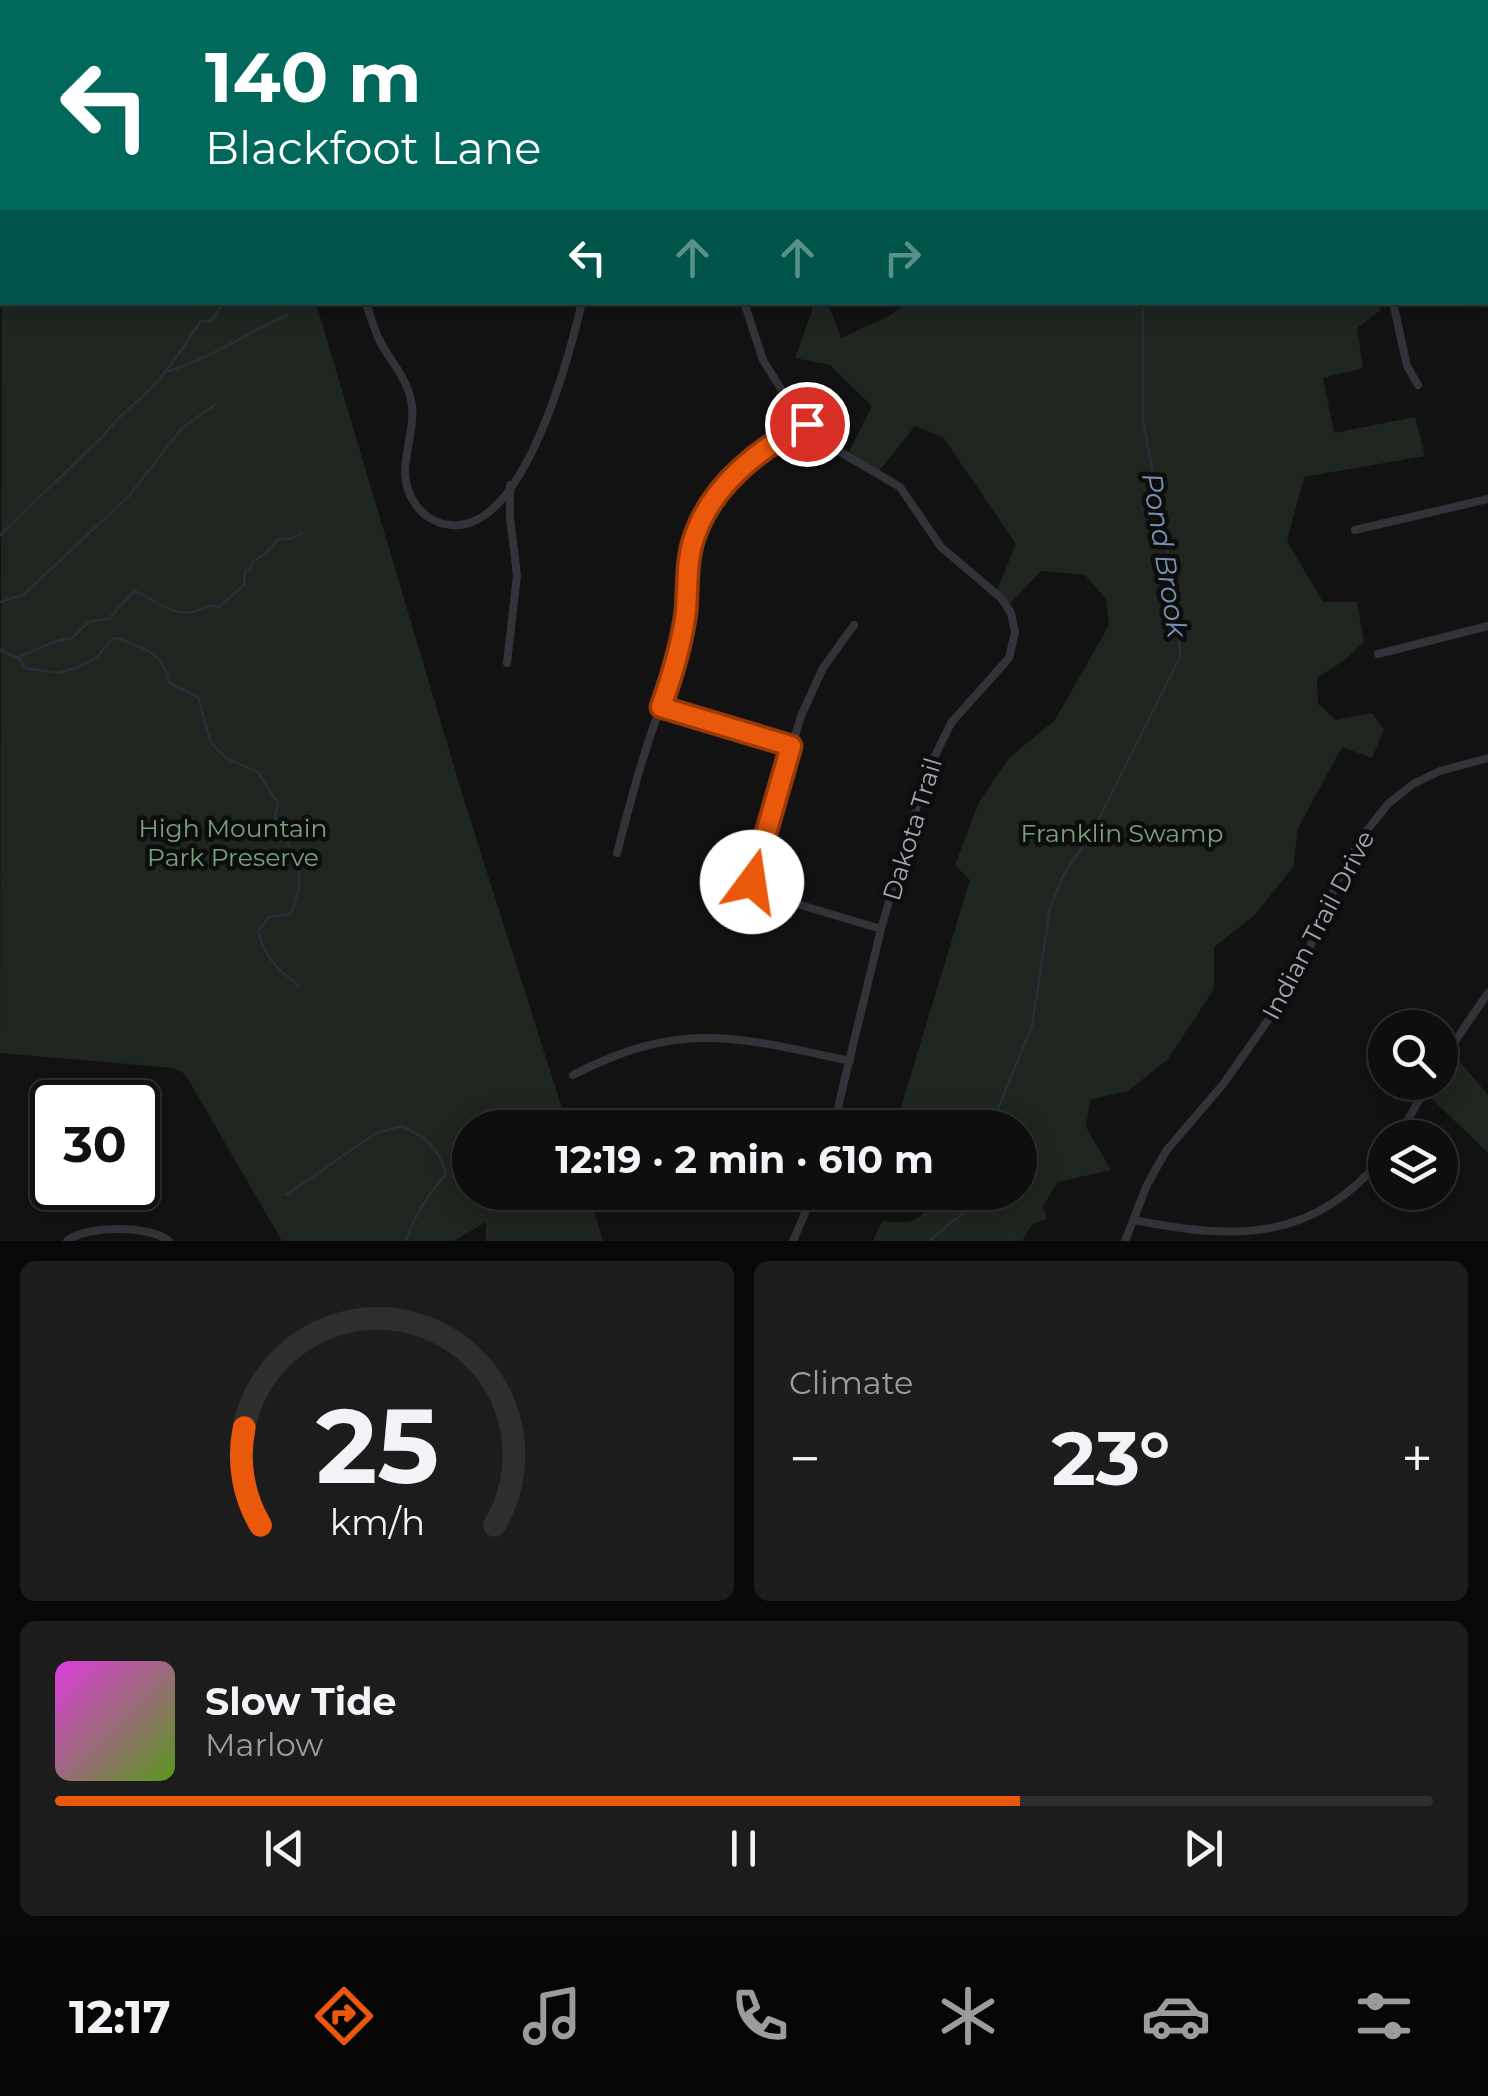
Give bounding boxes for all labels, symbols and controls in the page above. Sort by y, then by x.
text: 140 m [205,34,421,120]
icon: left [40,40,170,170]
text: Blackfoot Lane [205,120,541,175]
icon: left [560,230,615,285]
icon: ahead [665,230,720,285]
icon: ahead [770,230,825,285]
icon: right [875,230,930,285]
pin [765,382,850,467]
icon: arrive [780,397,835,452]
water label: Pond Brook [1135,470,1195,641]
street label: Dakota Trail [876,754,948,904]
park label: High Mountain Park Preserve [139,813,327,872]
park label: Franklin Swamp [1021,818,1223,848]
street label: Indian Trail Drive [1256,825,1380,1025]
position arrow [700,830,804,934]
map controls [1368,1010,1458,1210]
button: search [1368,1010,1458,1100]
speed limit sign: 30 [30,1080,160,1210]
button: layers [1368,1120,1458,1210]
text: 12:19 · 2 min · 610 m [555,1136,934,1183]
text: Climate [789,1363,913,1402]
text: 25 [315,1382,439,1509]
text: 23° [1052,1412,1170,1504]
text: − [789,1425,821,1492]
text: + [1401,1425,1433,1492]
text: km/h [329,1500,425,1544]
text: Slow Tide [205,1678,397,1725]
text: Marlow [205,1725,323,1764]
icon: previous [257,1821,312,1876]
icon: pause [716,1821,771,1876]
icon: next [1176,1821,1231,1876]
icon: directions [309,1981,379,2051]
icon: music [517,1981,587,2051]
icon: phone [725,1981,795,2051]
icon: climate [933,1981,1003,2051]
icon: car [1141,1981,1211,2051]
icon: filters [1349,1981,1419,2051]
text: 12:17 [69,1989,171,2044]

